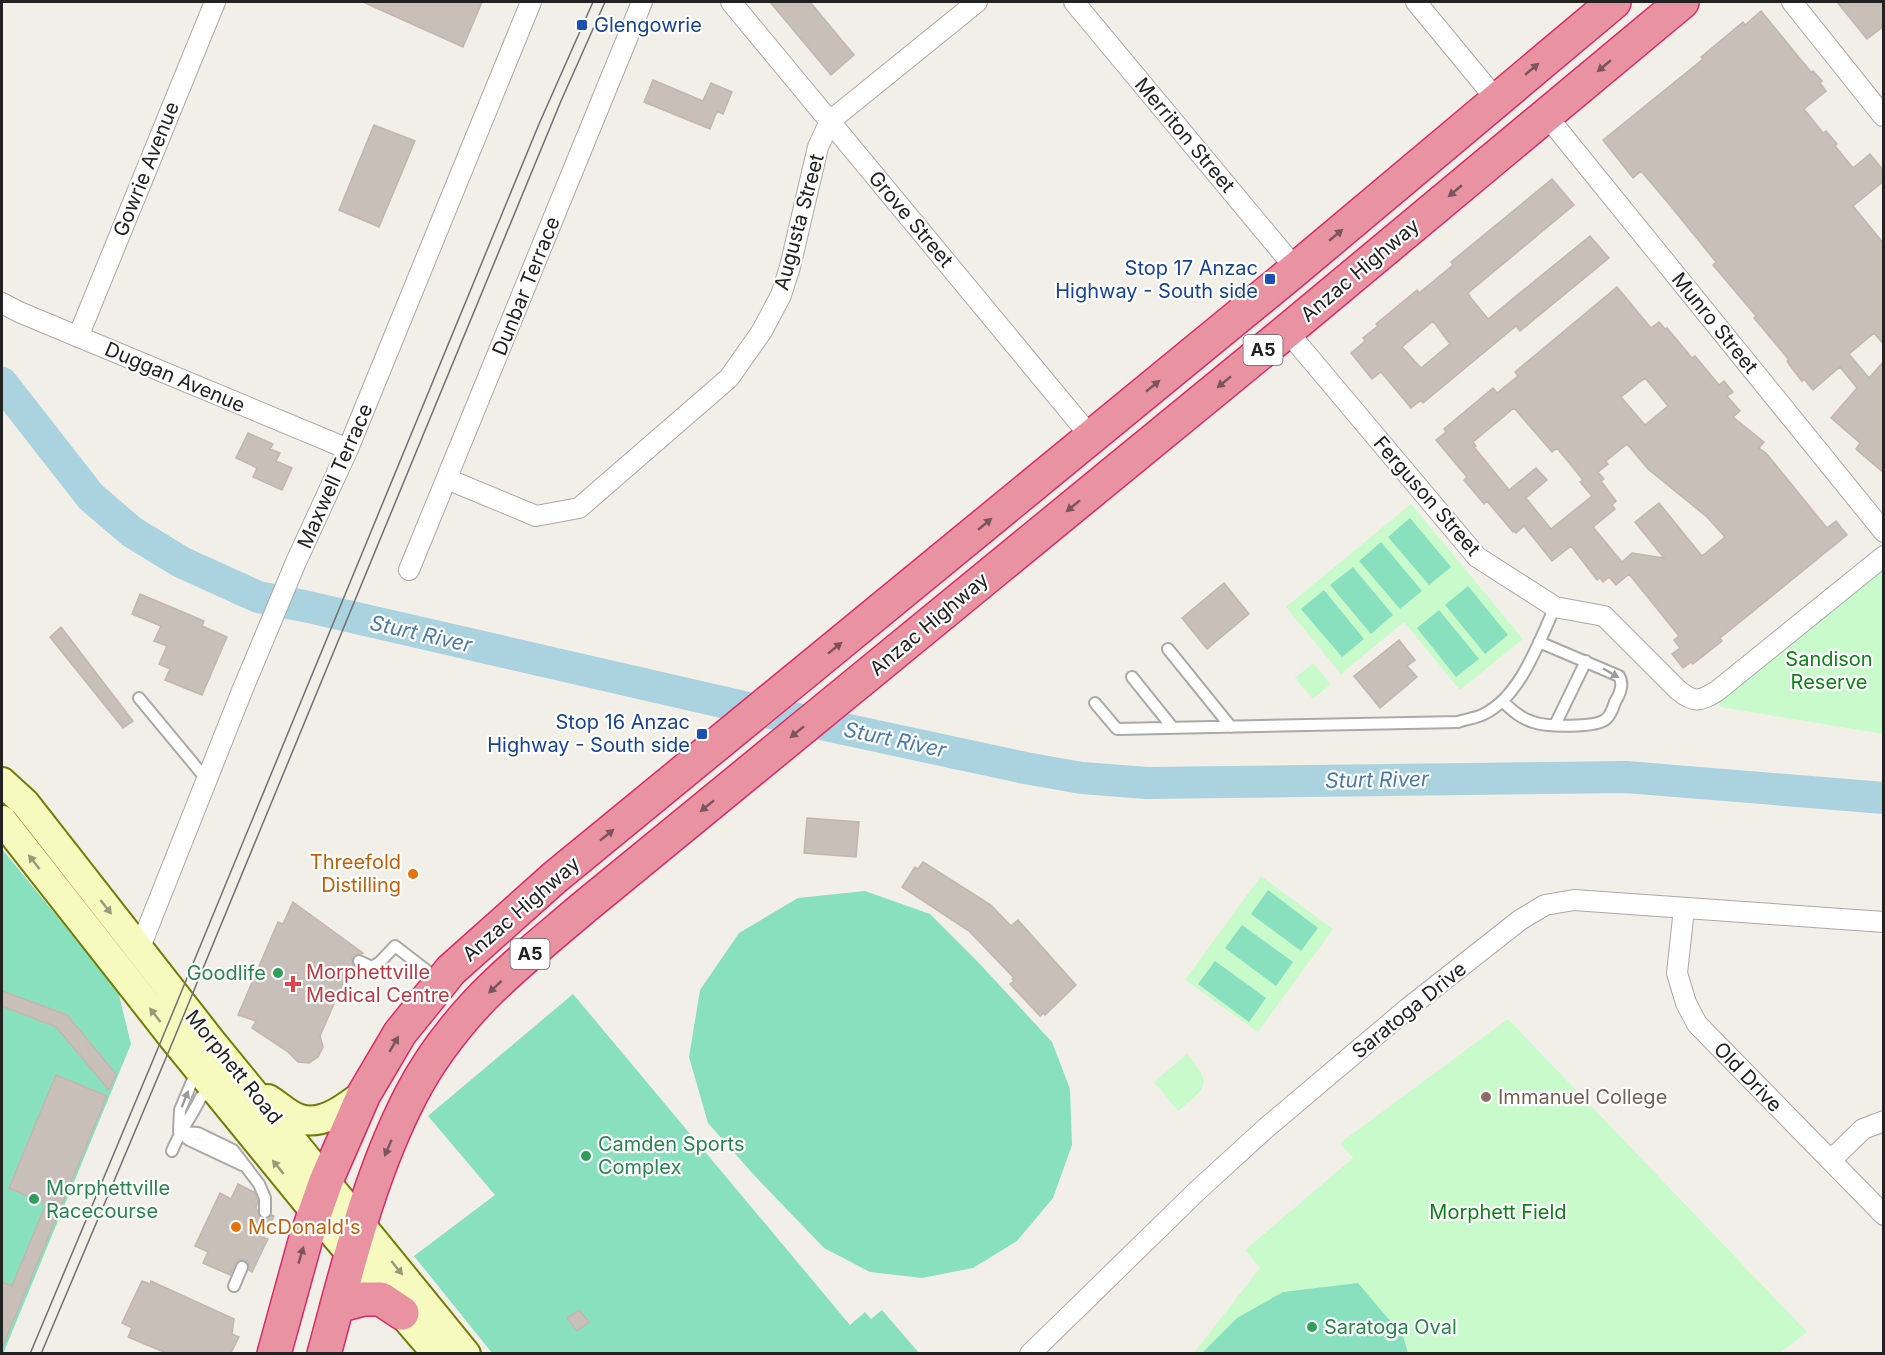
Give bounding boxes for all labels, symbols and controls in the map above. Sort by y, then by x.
place label: Glengowrie [594,13,702,37]
marker: Glengowrie [575,18,589,32]
one-way arrow [1597,59,1612,71]
one-way arrow [1525,63,1540,75]
street label: Merriton Street [1130,73,1240,198]
street label: Gowrie Avenue [108,98,184,240]
street label: Augusta Street [769,151,829,293]
street label: Grove Street [864,166,959,272]
one-way arrow [1447,184,1463,197]
street label: Dunbar Terrace [487,213,565,359]
street label: Anzac Highway [1296,213,1424,327]
one-way arrow [1328,229,1344,242]
place label: Stop 17 Anzac Highway - South side [1055,256,1258,303]
street label: Munro Street [1667,268,1763,379]
marker: Stop 17 Anzac Highway - South side [1263,272,1277,286]
road number: A5 [1244,335,1282,365]
street label: Duggan Avenue [101,337,249,417]
one-way arrow [1216,376,1232,389]
one-way arrow [1145,380,1161,393]
street label: Maxwell Terrace [292,400,378,552]
street label: Ferguson Street [1369,431,1486,561]
one-way arrow [1065,499,1081,512]
one-way arrow [977,518,992,531]
street label: Anzac Highway [865,567,993,681]
water label: Sturt River [368,610,476,658]
one-way arrow [827,641,843,654]
park label: Sandison Reserve [1785,647,1873,694]
one-way arrow [1603,668,1620,678]
place label: Stop 16 Anzac Highway - South side [487,710,690,757]
water label: Sturt River [842,716,950,763]
one-way arrow [790,725,805,738]
marker: Stop 16 Anzac Highway - South side [695,727,709,741]
water label: Sturt River [1325,766,1430,793]
one-way arrow [700,799,715,812]
one-way arrow [599,828,615,841]
place label: Threefold Distilling [310,850,401,897]
street label: Anzac Highway [458,852,584,966]
one-way arrow [29,855,41,870]
marker: Threefold Distilling [406,867,420,881]
one-way arrow [99,899,112,915]
road number: A5 [510,939,550,969]
street label: Saratoga Drive [1347,957,1471,1063]
place label: Morphettville Medical Centre [306,960,450,1007]
place label: Goodlife [187,961,266,985]
marker: Goodlife [271,966,285,980]
marker: Morphettville Medical Centre [284,975,302,993]
one-way arrow [488,979,502,993]
street label: Morphett Road [181,1005,287,1129]
one-way arrow [150,1008,162,1023]
one-way arrow [389,1035,399,1052]
street label: Old Drive [1709,1037,1787,1117]
place label: Immanuel College [1498,1085,1667,1109]
one-way arrow [180,1089,190,1107]
marker: Immanuel College [1479,1090,1493,1104]
place label: Camden Sports Complex [598,1132,745,1179]
one-way arrow [383,1139,393,1157]
marker: Camden Sports Complex [579,1149,593,1163]
one-way arrow [273,1159,285,1174]
place label: Morphettville Racecourse [46,1176,170,1223]
marker: Morphettville Racecourse [27,1192,41,1206]
park label: Morphett Field [1429,1200,1567,1224]
place label: McDonald's [248,1215,361,1239]
marker: McDonald's [229,1220,243,1234]
one-way arrow [297,1246,306,1264]
one-way arrow [390,1261,403,1276]
place label: Saratoga Oval [1324,1315,1457,1339]
marker: Saratoga Oval [1305,1320,1319,1334]

